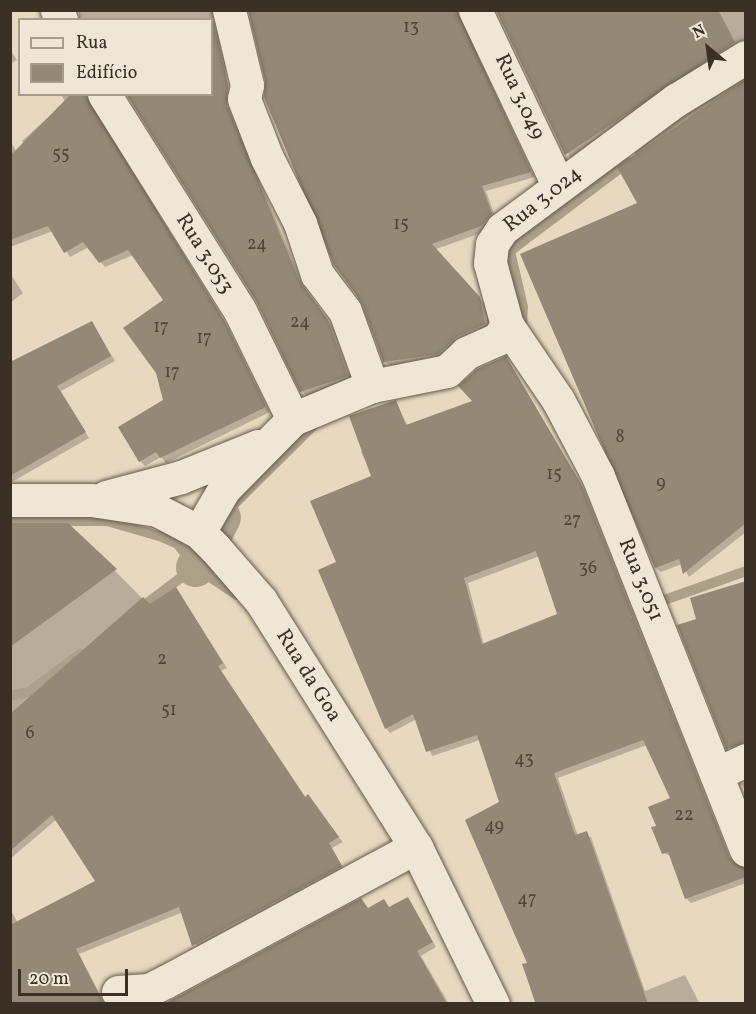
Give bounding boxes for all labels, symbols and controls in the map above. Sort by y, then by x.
house number: 13 [403,17,419,39]
legend [18,18,213,96]
north arrow [678,18,738,78]
text: N [689,20,710,45]
text: Rua [76,31,107,56]
street label: Rua 3.049 [488,50,550,144]
text: Edifício [76,61,137,86]
house number: 55 [52,144,70,166]
street label: Rua 3.024 [499,162,587,238]
street label: Rua 3.053 [170,209,238,299]
house number: 15 [393,214,409,236]
house number: 24 [247,234,267,256]
house number: 24 [290,312,310,334]
house number: 17 [153,317,169,339]
house number: 17 [196,328,212,350]
house number: 17 [164,362,180,384]
house number: 8 [615,427,625,449]
house number: 15 [546,464,562,486]
house number: 9 [656,473,666,495]
house number: 27 [563,510,581,532]
street label: Rua 3.051 [612,535,668,625]
house number: 36 [579,558,597,580]
street label: Rua da Goa [270,625,346,727]
house number: 2 [157,649,167,671]
house number: 51 [161,700,177,722]
house number: 6 [25,723,35,745]
house number: 43 [514,749,534,771]
house number: 22 [674,805,694,827]
house number: 49 [484,816,504,838]
house number: 47 [517,889,537,911]
scale bar [21,957,130,995]
text: 20 m [29,967,69,992]

